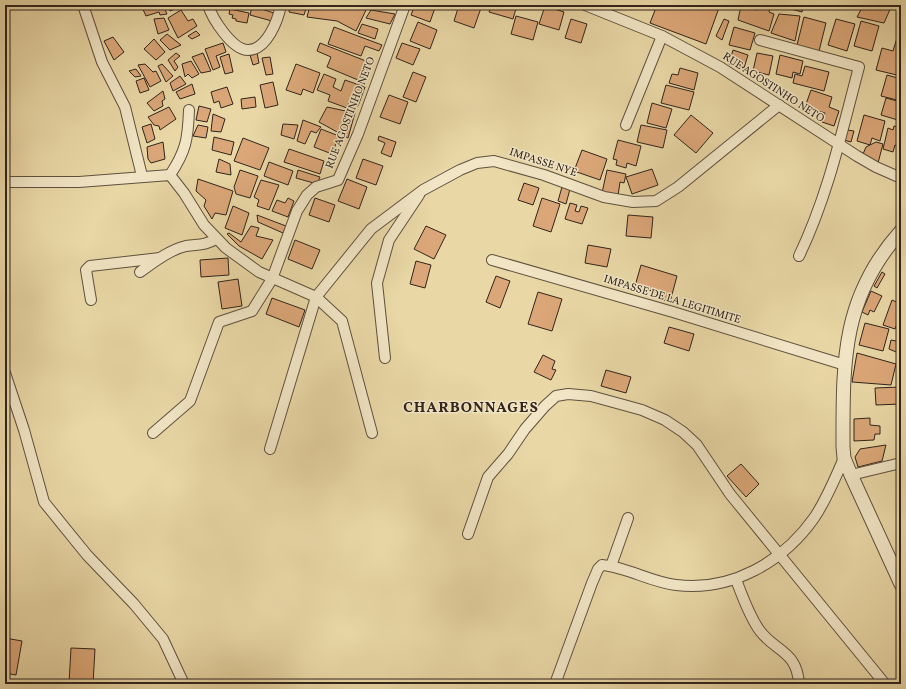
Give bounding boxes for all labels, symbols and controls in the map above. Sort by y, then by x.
street label: RUE AGOSTINHO NETO [719,49,827,127]
street label: RUE AGOSTINHO NETO [323,55,379,171]
street label: IMPASSE NYE [507,145,579,181]
street label: IMPASSE DE LA LEGITIMITE [602,272,743,328]
district label: CHARBONNAGES [403,398,539,419]

